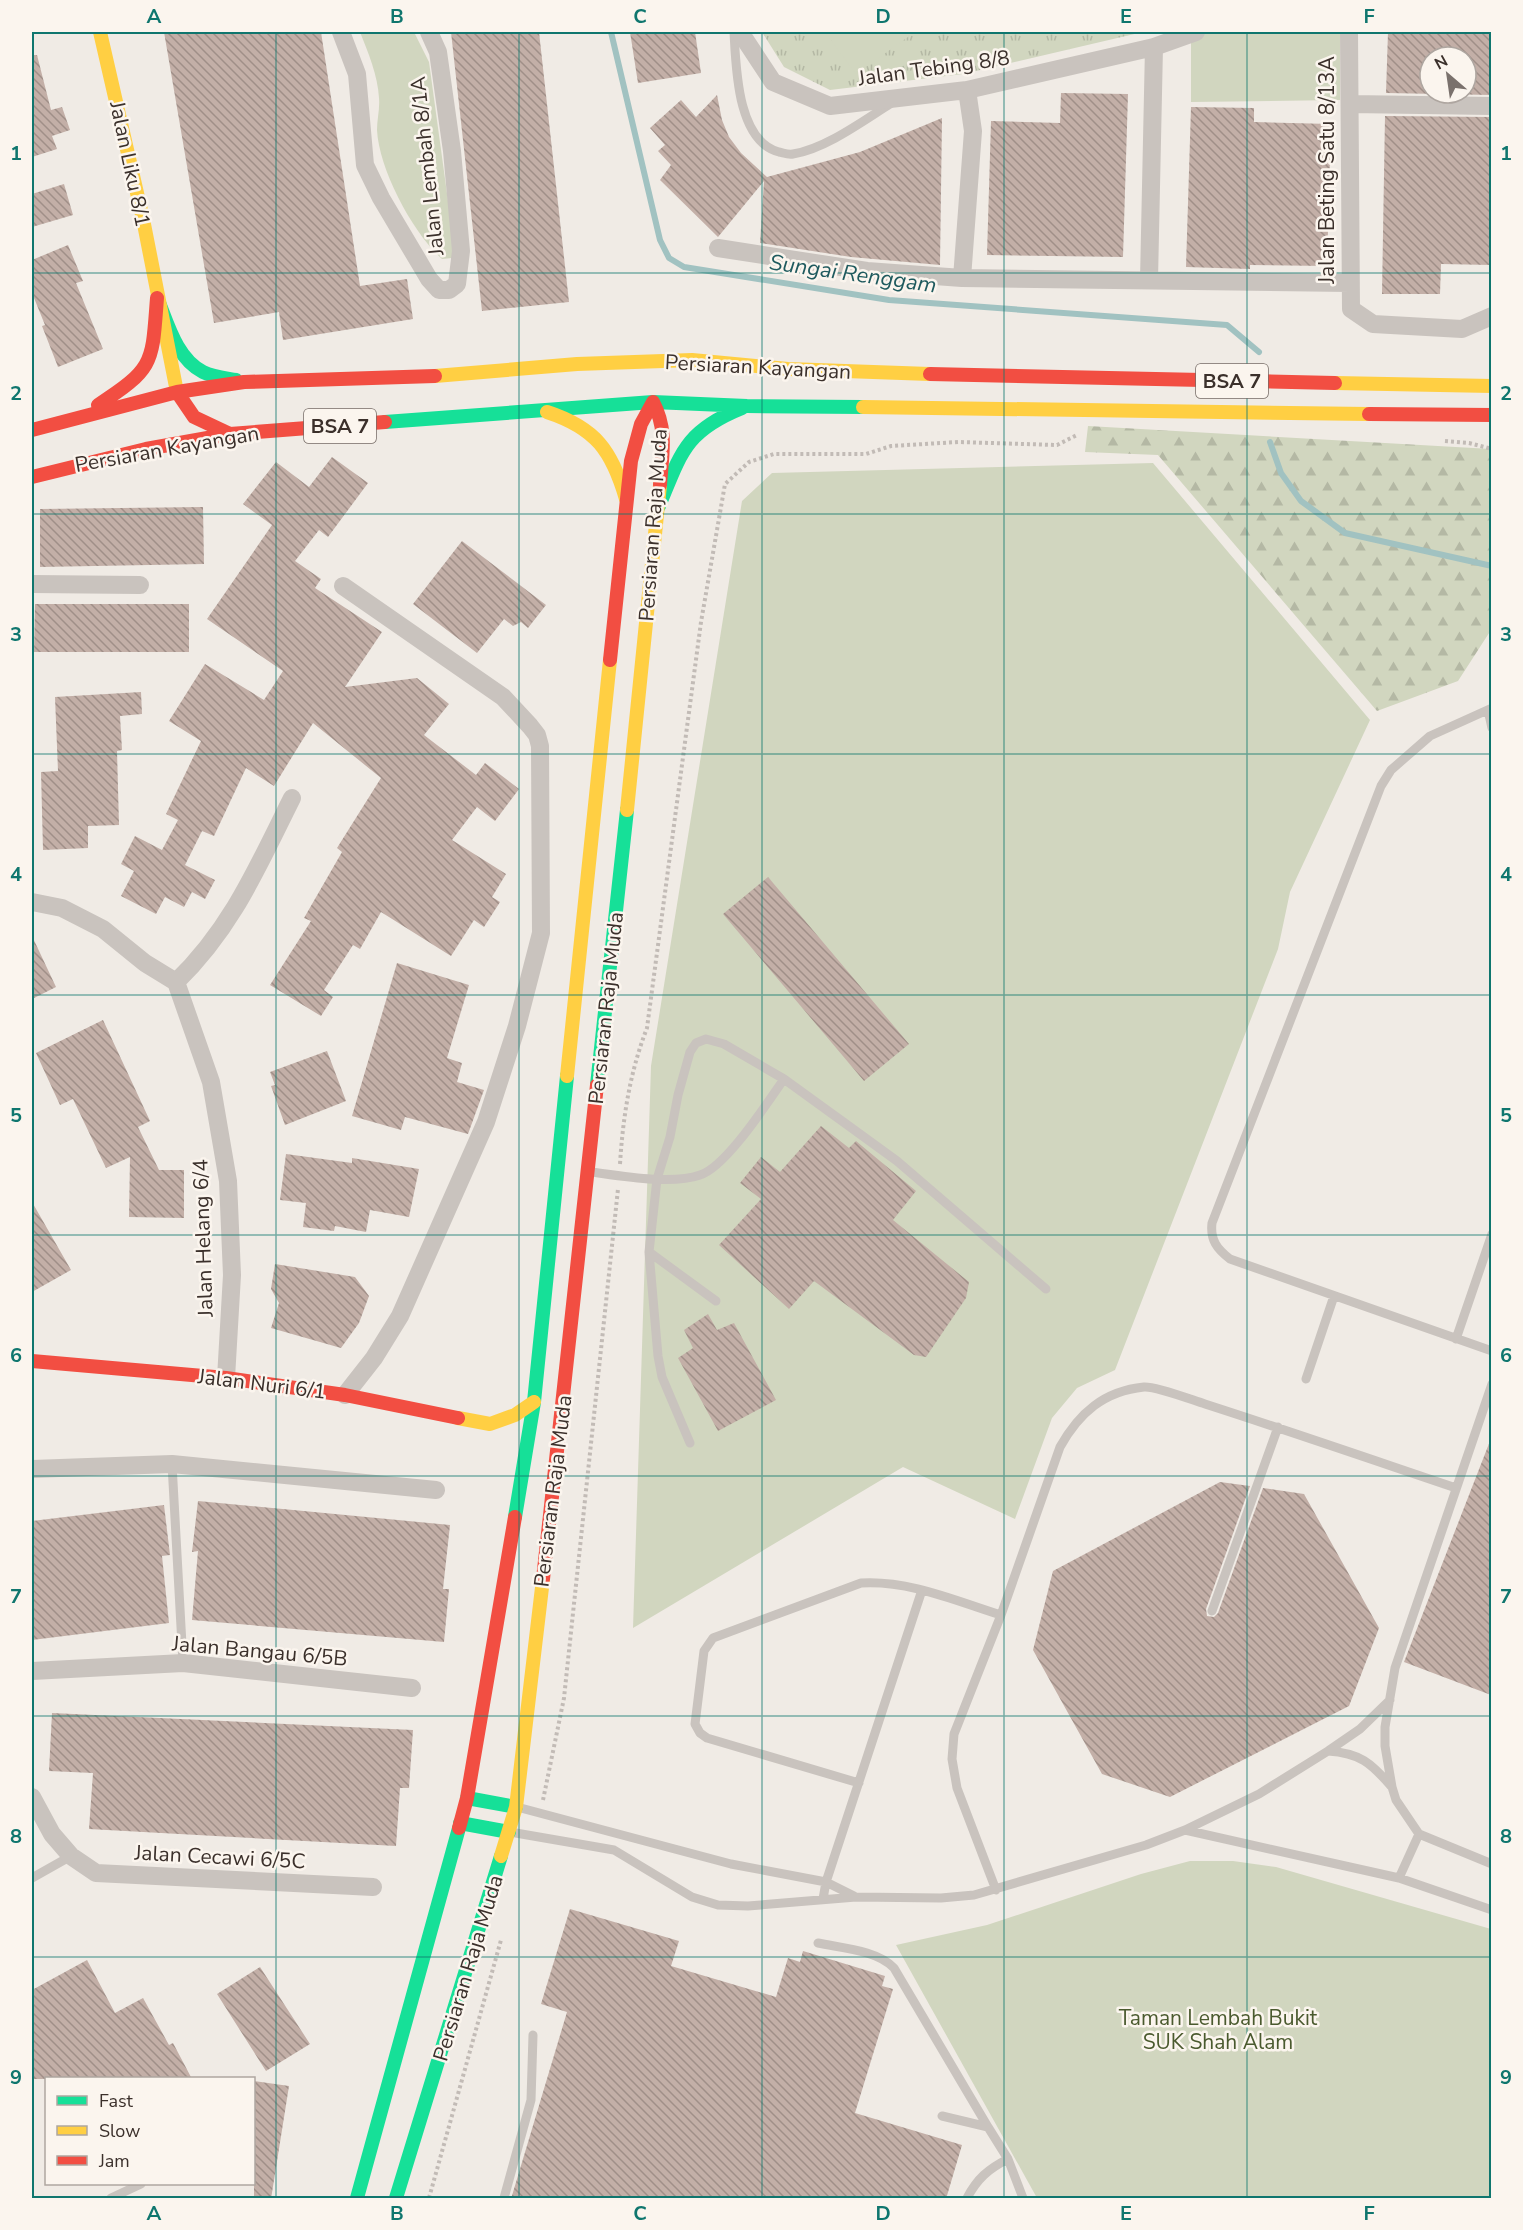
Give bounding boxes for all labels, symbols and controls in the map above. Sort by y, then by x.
text: A [147,3,162,30]
text: B [390,3,404,30]
text: C [633,3,647,30]
text: D [875,3,891,30]
text: E [1120,3,1132,30]
text: F [1363,3,1375,30]
street label: Jalan Tebing 8/8 [855,44,1012,93]
north arrow [1418,45,1478,105]
text: N [1431,50,1452,75]
street label: Jalan Beting Satu 8/13A [1313,56,1341,285]
street label: Jalan Lembah 8/1A [404,75,450,258]
street label: Jalan Liku 8/1 [103,98,157,229]
text: 1 [10,140,22,167]
text: 1 [1500,140,1512,167]
water label: Sungai Renggam [767,247,938,301]
street label: Persiaran Kayangan [664,348,852,386]
road number: BSA 7 [1196,364,1268,398]
text: 2 [10,380,22,407]
text: 2 [1500,380,1512,407]
road number: BSA 7 [304,409,376,443]
street label: Persiaran Kayangan [73,419,261,479]
street label: Persiaran Raja Muda [632,428,674,622]
text: 3 [10,621,22,648]
text: 3 [1500,621,1512,648]
text: 4 [10,861,22,888]
text: 4 [1500,861,1512,888]
street label: Persiaran Raja Muda [582,911,630,1105]
text: 5 [10,1102,22,1129]
text: 5 [1500,1102,1512,1129]
street label: Jalan Helang 6/4 [186,1159,220,1318]
text: 6 [10,1342,22,1369]
text: 6 [1500,1342,1512,1369]
street label: Jalan Nuri 6/1 [195,1362,328,1406]
street label: Persiaran Raja Muda [527,1393,579,1589]
text: 7 [10,1583,22,1610]
text: 7 [1500,1583,1512,1610]
street label: Jalan Bangau 6/5B [170,1629,349,1673]
text: 8 [10,1823,22,1850]
text: 8 [1500,1823,1512,1850]
street label: Jalan Cecawi 6/5C [133,1838,306,1875]
street label: Persiaran Raja Muda [426,1872,510,2064]
park label: Taman Lembah Bukit SUK Shah Alam [1119,2004,1318,2056]
text: 9 [10,2064,22,2091]
text: 9 [1500,2064,1512,2091]
legend [45,2077,255,2185]
text: Fast [99,2089,134,2113]
text: Slow [99,2119,140,2143]
text: Jam [98,2149,130,2173]
text: A [147,2200,162,2227]
text: B [390,2200,404,2227]
text: C [633,2200,647,2227]
text: D [875,2200,891,2227]
text: E [1120,2200,1132,2227]
text: F [1363,2200,1375,2227]

